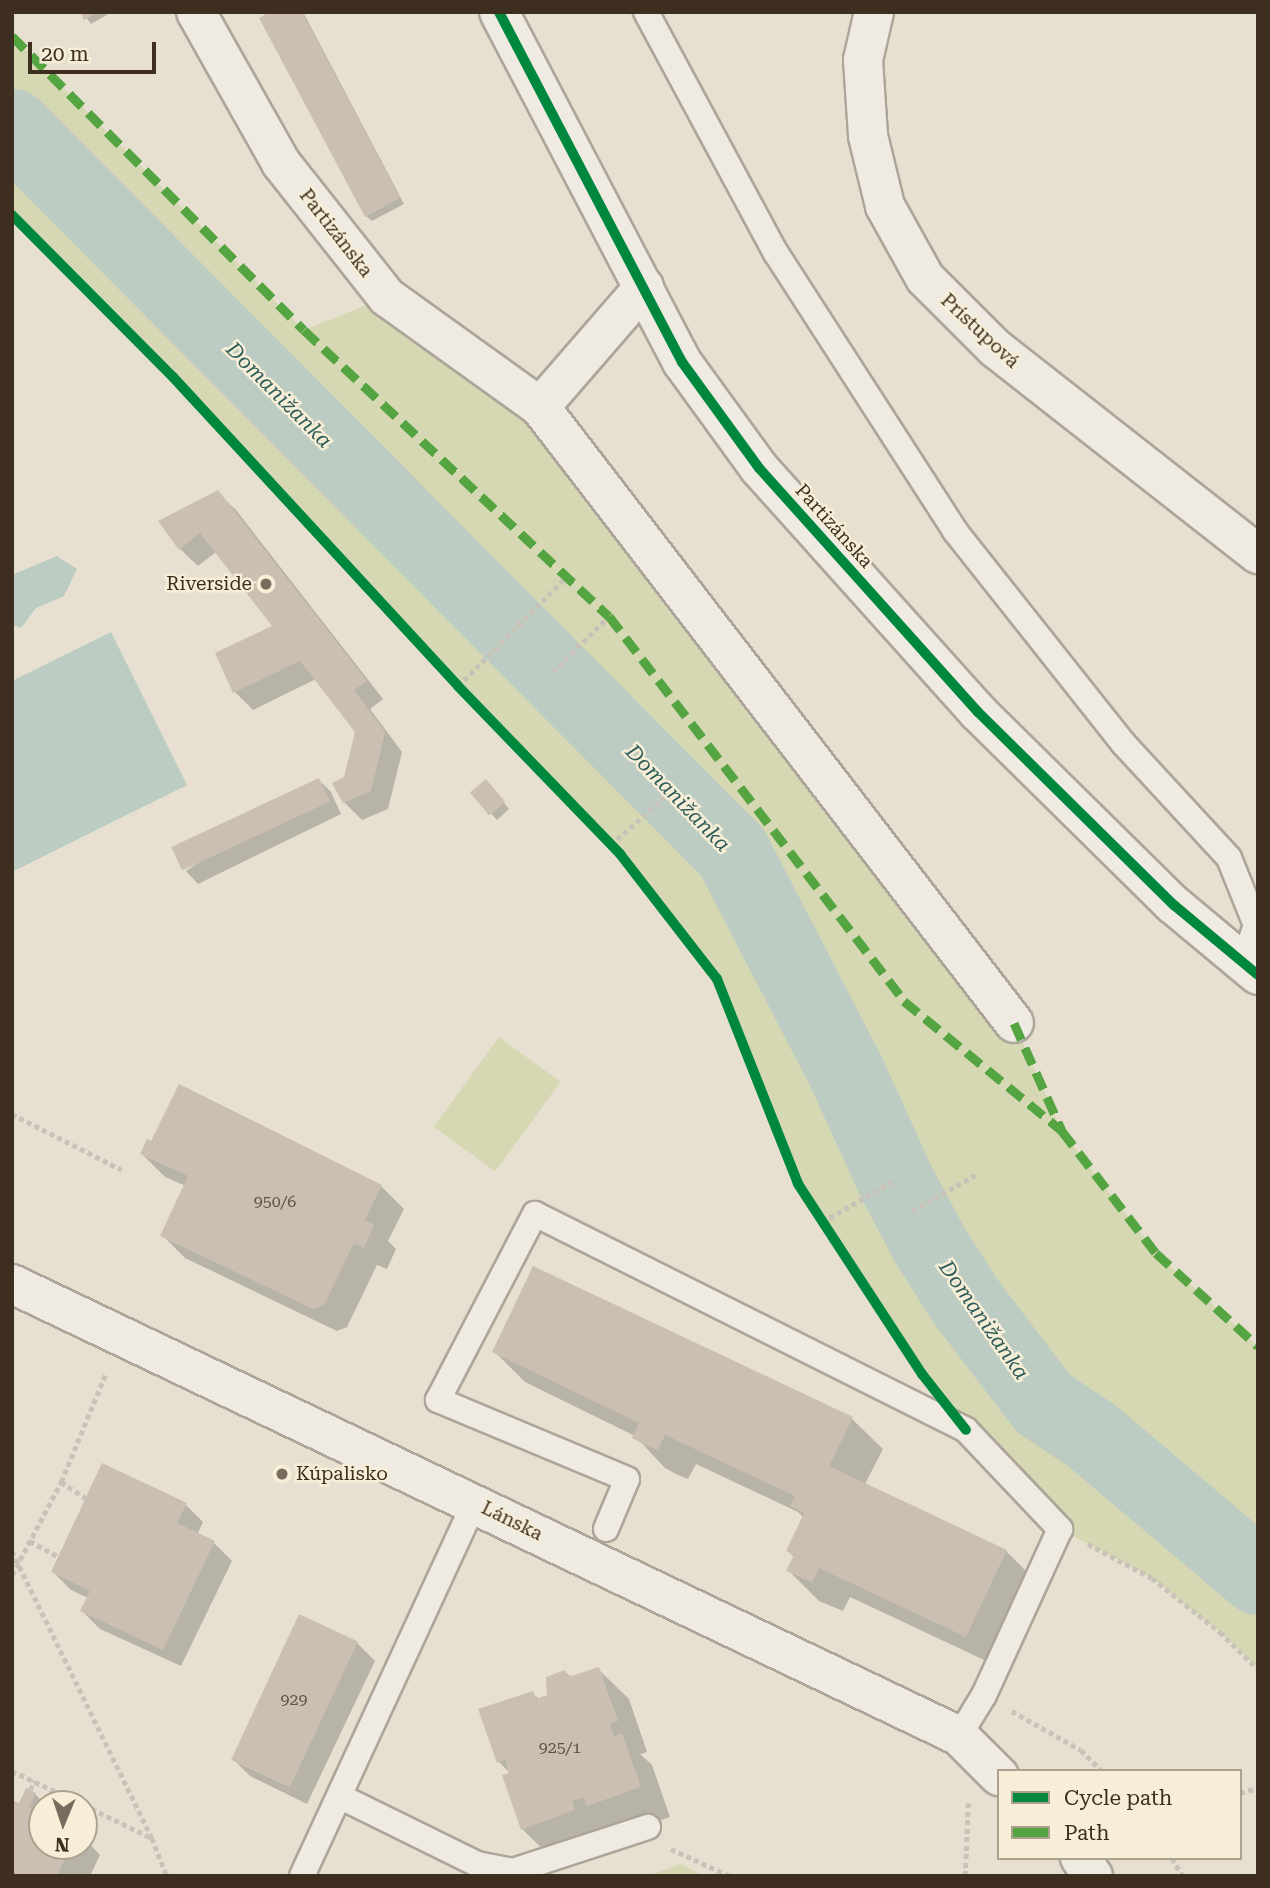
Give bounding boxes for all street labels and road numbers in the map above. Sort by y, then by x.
street label: Partizánska [295,184,377,282]
street label: Prístupová [936,289,1024,373]
street label: Partizánska [790,479,878,573]
street label: Lánska [478,1496,546,1546]

